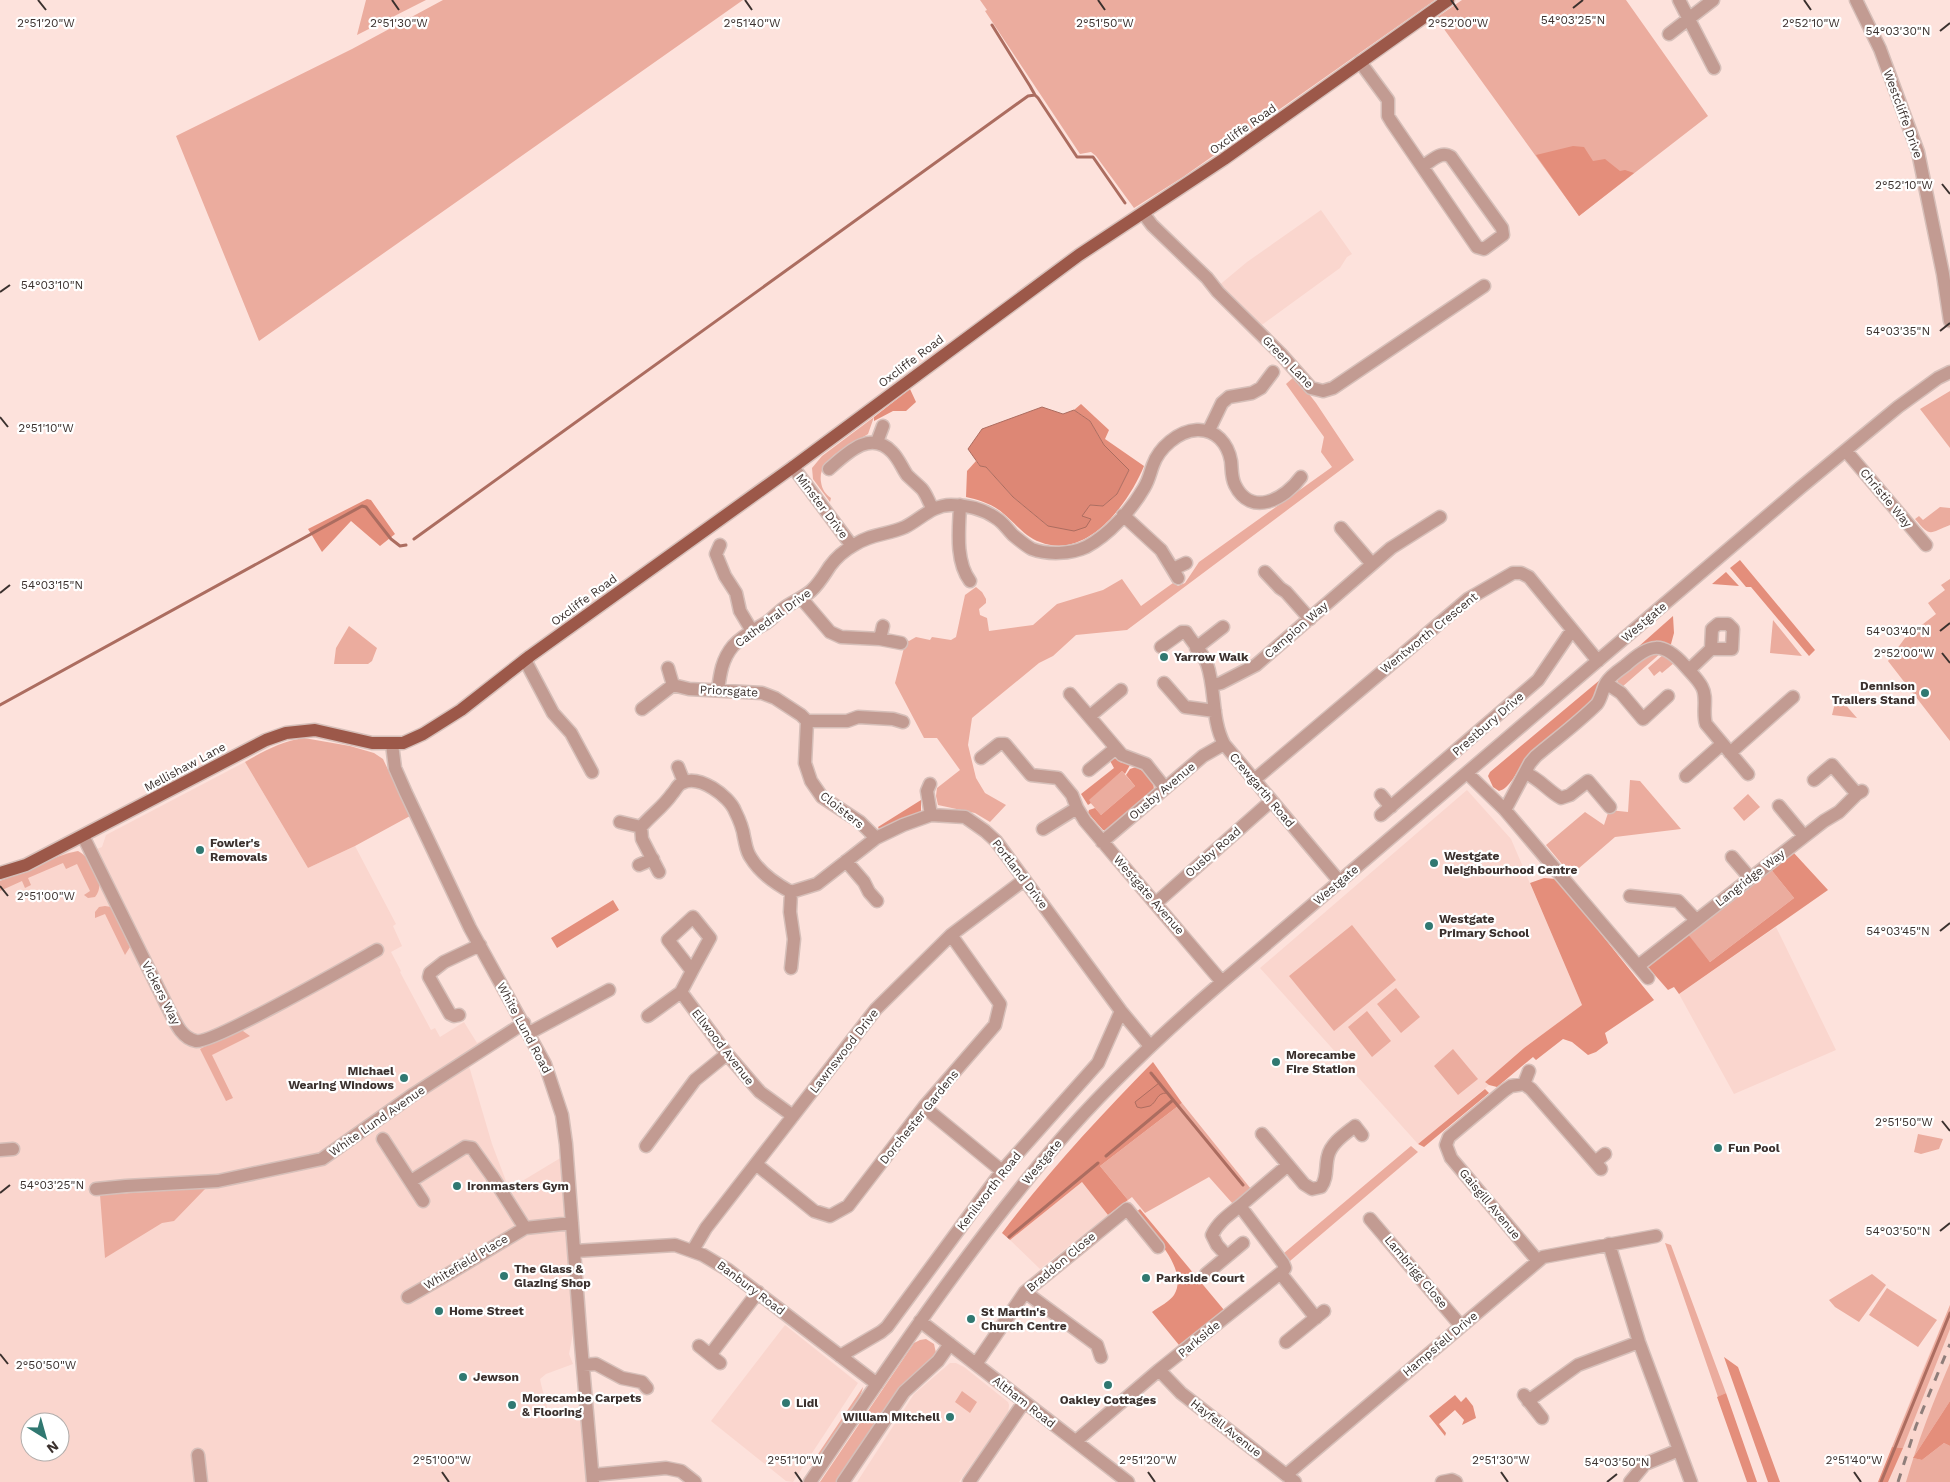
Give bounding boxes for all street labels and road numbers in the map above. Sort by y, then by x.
street label: Westcliffe Drive [1880,68,1926,160]
street label: Oxcliffe Road [1207,101,1279,157]
street label: Oxcliffe Road [876,332,946,390]
street label: Green Lane [1260,333,1316,391]
street label: Christie Way [1857,466,1915,531]
street label: Minster Drive [793,471,851,541]
street label: Oxcliffe Road [548,571,620,629]
street label: Cathedral Drive [732,586,814,650]
street label: Wentworth Crescent [1378,590,1480,676]
street label: Campion Way [1261,598,1331,661]
street label: Westgate [1619,599,1669,645]
street label: Priorsgate [699,682,759,700]
street label: Prestbury Drive [1449,689,1527,759]
street label: Mellishaw Lane [142,740,228,794]
street label: Crewgarth Road [1227,750,1297,830]
street label: Ousby Avenue [1126,759,1198,823]
street label: Cloisters [817,789,867,831]
street label: Ousby Road [1182,824,1244,880]
street label: Portland Drive [989,837,1051,912]
street label: Langridge Way [1713,846,1788,909]
street label: Westgate Avenue [1111,853,1187,938]
street label: Westgate [1311,862,1361,908]
street label: Vickers Way [139,959,183,1028]
street label: White Lund Road [494,980,554,1076]
street label: Ellwood Avenue [689,1006,757,1088]
street label: Lawnswood Drive [807,1006,881,1096]
street label: Dorchester Gardens [877,1067,961,1167]
street label: White Lund Avenue [326,1083,428,1159]
street label: Westgate [1019,1137,1065,1187]
street label: Kenilworth Road [954,1149,1024,1233]
street label: Gaisgill Avenue [1456,1166,1524,1242]
street label: Braddon Close [1024,1229,1098,1295]
street label: Whitefield Place [421,1231,511,1293]
street label: Lambrigg Close [1382,1233,1450,1311]
street label: Banbury Road [714,1258,788,1318]
street label: Hampsfell Drive [1400,1309,1480,1379]
street label: Parkside [1175,1318,1223,1360]
street label: Altham Road [990,1373,1058,1431]
street label: Hayfell Avenue [1188,1396,1264,1460]

